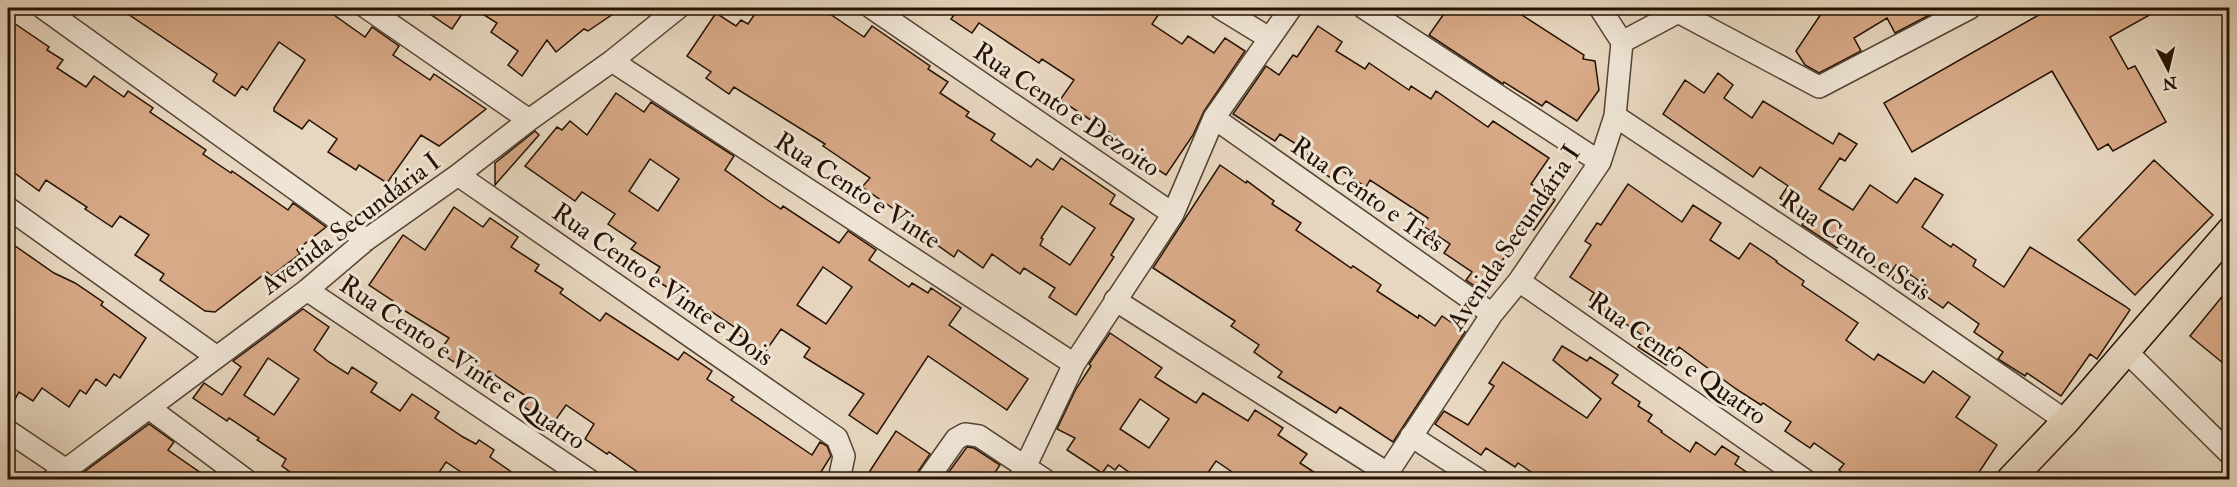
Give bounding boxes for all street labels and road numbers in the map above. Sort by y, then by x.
street label: Rua Cento e Dezoito [967,35,1166,184]
street label: Rua Cento e Vinte [768,125,947,256]
street label: Rua Cento e Três [1285,130,1450,260]
street label: Avenida Secundária I [1440,139,1588,337]
street label: Avenida Secundária I [254,146,447,302]
street label: Rua Cento e Seis [1774,184,1937,308]
street label: Rua Cento e Vinte e Dois [546,196,779,373]
street label: Rua Cento e Vinte e Quatro [333,268,592,457]
street label: Rua Cento e Quatro [1582,285,1773,432]

